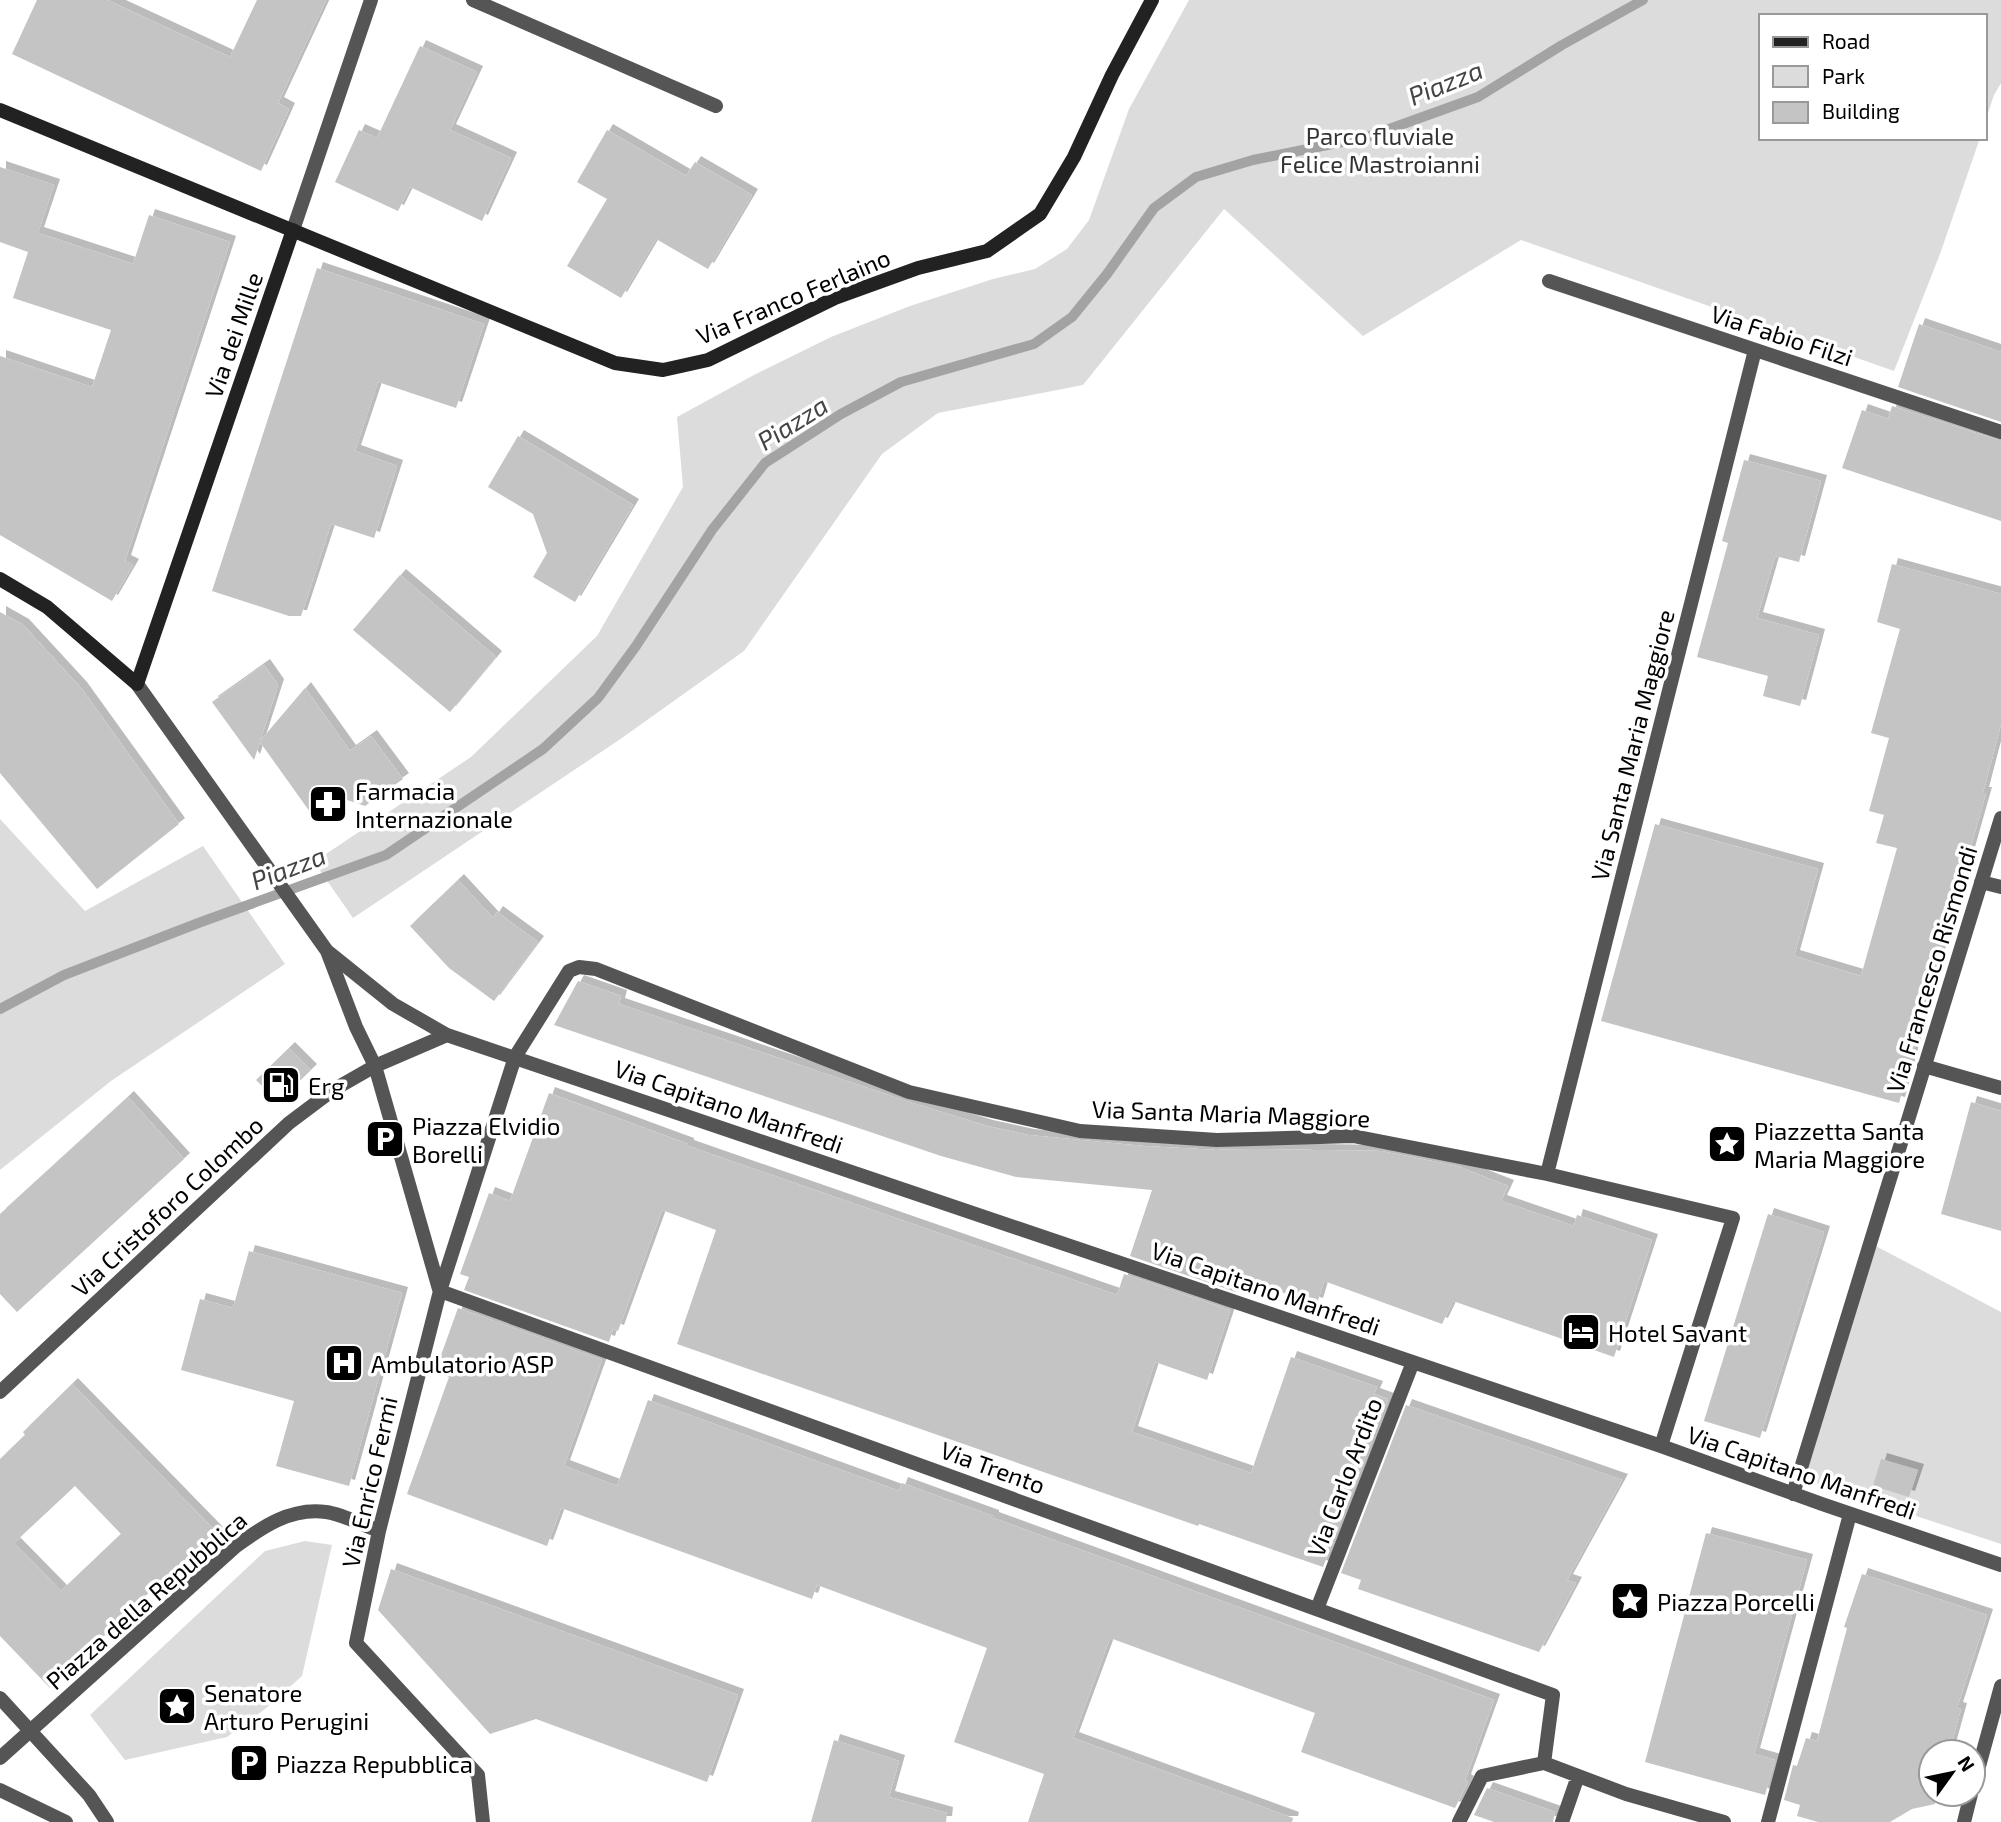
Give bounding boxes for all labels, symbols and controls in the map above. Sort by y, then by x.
legend [1759,14,1987,140]
text: Road [1822,28,1870,53]
water label: Piazza [1403,53,1487,111]
text: Park [1822,63,1865,88]
text: Building [1822,98,1900,123]
park label: Parco fluviale Felice Mastroianni [1280,121,1480,178]
street label: Via Franco Ferlaino [692,242,894,350]
street label: Via dei Mille [198,268,268,402]
street label: Via Fabio Filzi [1707,298,1857,372]
water label: Piazza [751,388,833,456]
street label: Via Santa Maria Maggiore [1584,606,1680,884]
place label: Farmacia Internazionale [355,776,513,833]
pharmacy icon: Farmacia Internazionale [307,783,349,825]
water label: Piazza [246,839,330,895]
street label: Via Francesco Rismondi [1880,842,1982,1096]
street label: Via Capitano Manfredi [611,1053,847,1159]
fuel station icon: Erg [260,1064,302,1106]
place label: Erg [308,1071,344,1100]
street label: Via Santa Maria Maggiore [1091,1094,1371,1132]
street label: Via Cristoforo Colombo [65,1110,269,1302]
place label: Piazza Elvidio Borelli [412,1111,560,1168]
place label: Piazzetta Santa Maria Maggiore [1754,1116,1925,1173]
parking icon: Piazza Elvidio Borelli [364,1118,406,1160]
place icon: Piazzetta Santa Maria Maggiore [1706,1123,1748,1165]
street label: Via Capitano Manfredi [1148,1235,1384,1341]
hotel icon: Hotel Savant [1560,1311,1602,1353]
place label: Hotel Savant [1608,1318,1747,1347]
hospital icon: Ambulatorio ASP [323,1342,365,1384]
place label: Ambulatorio ASP [371,1349,554,1378]
street label: Via Carlo Ardito [1300,1393,1388,1561]
street label: Via Enrico Fermi [335,1394,403,1570]
street label: Via Capitano Manfredi [1684,1419,1920,1525]
street label: Via Trento [937,1435,1049,1499]
street label: Piazza della Repubblica [40,1505,252,1695]
place icon: Piazza Porcelli [1609,1580,1651,1622]
place label: Piazza Porcelli [1657,1587,1815,1616]
place label: Senatore Arturo Perugini [204,1678,369,1735]
place icon: Senatore Arturo Perugini [156,1685,198,1727]
north arrow [1917,1738,1987,1808]
parking icon: Piazza Repubblica [228,1742,270,1784]
place label: Piazza Repubblica [276,1749,473,1778]
text: N [1953,1751,1980,1775]

